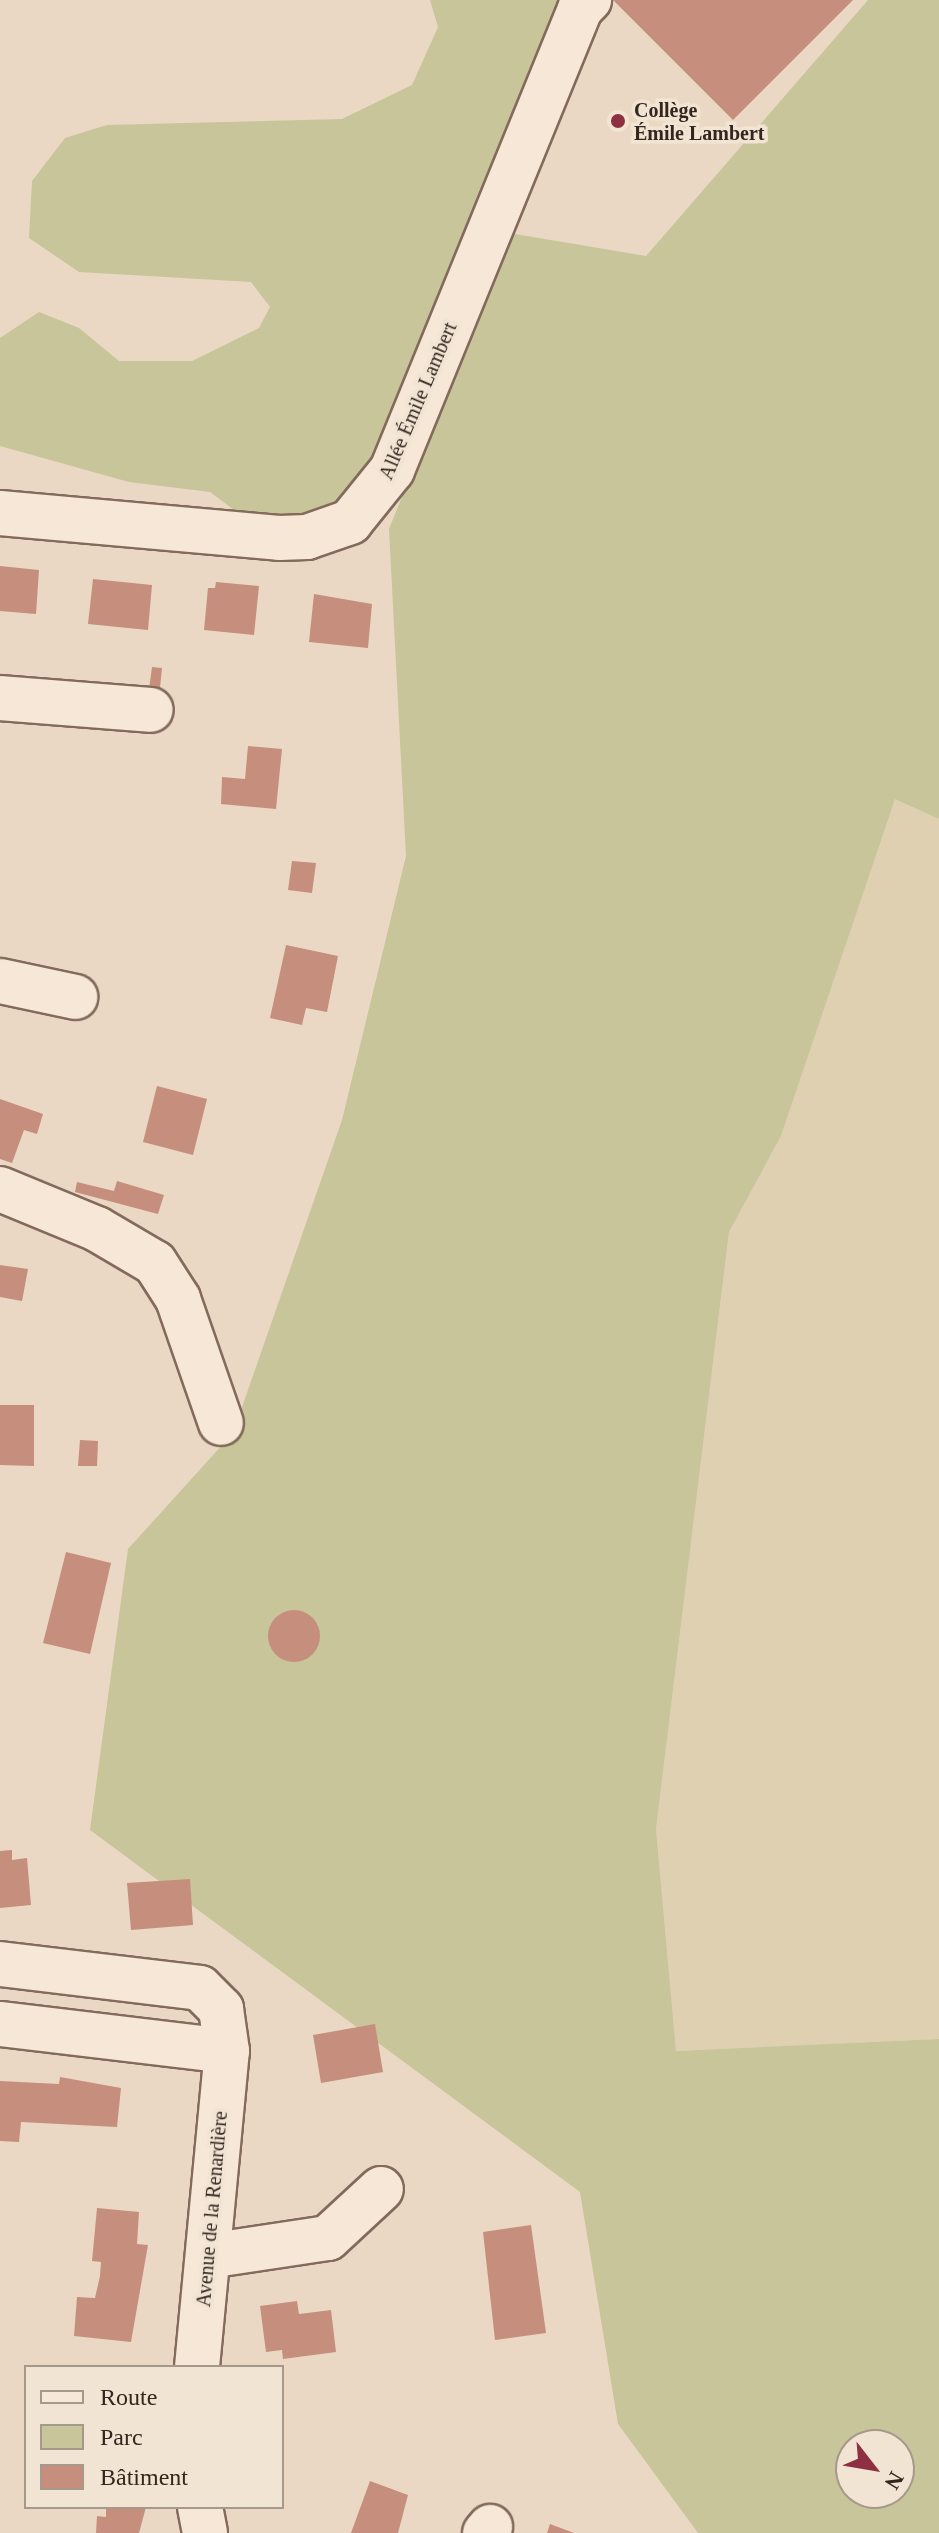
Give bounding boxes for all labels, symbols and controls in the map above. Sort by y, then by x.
place label: Collège Émile Lambert [634,98,765,145]
marker: Collège Émile Lambert [609,112,627,130]
street label: Allée Émile Lambert [374,319,462,483]
street label: Avenue de la Renardière [191,2110,233,2308]
legend [24,2365,284,2509]
text: Route [100,2384,157,2410]
text: Parc [100,2424,143,2450]
north arrow [835,2429,915,2509]
text: Bâtiment [100,2464,188,2490]
text: N [879,2467,909,2494]

